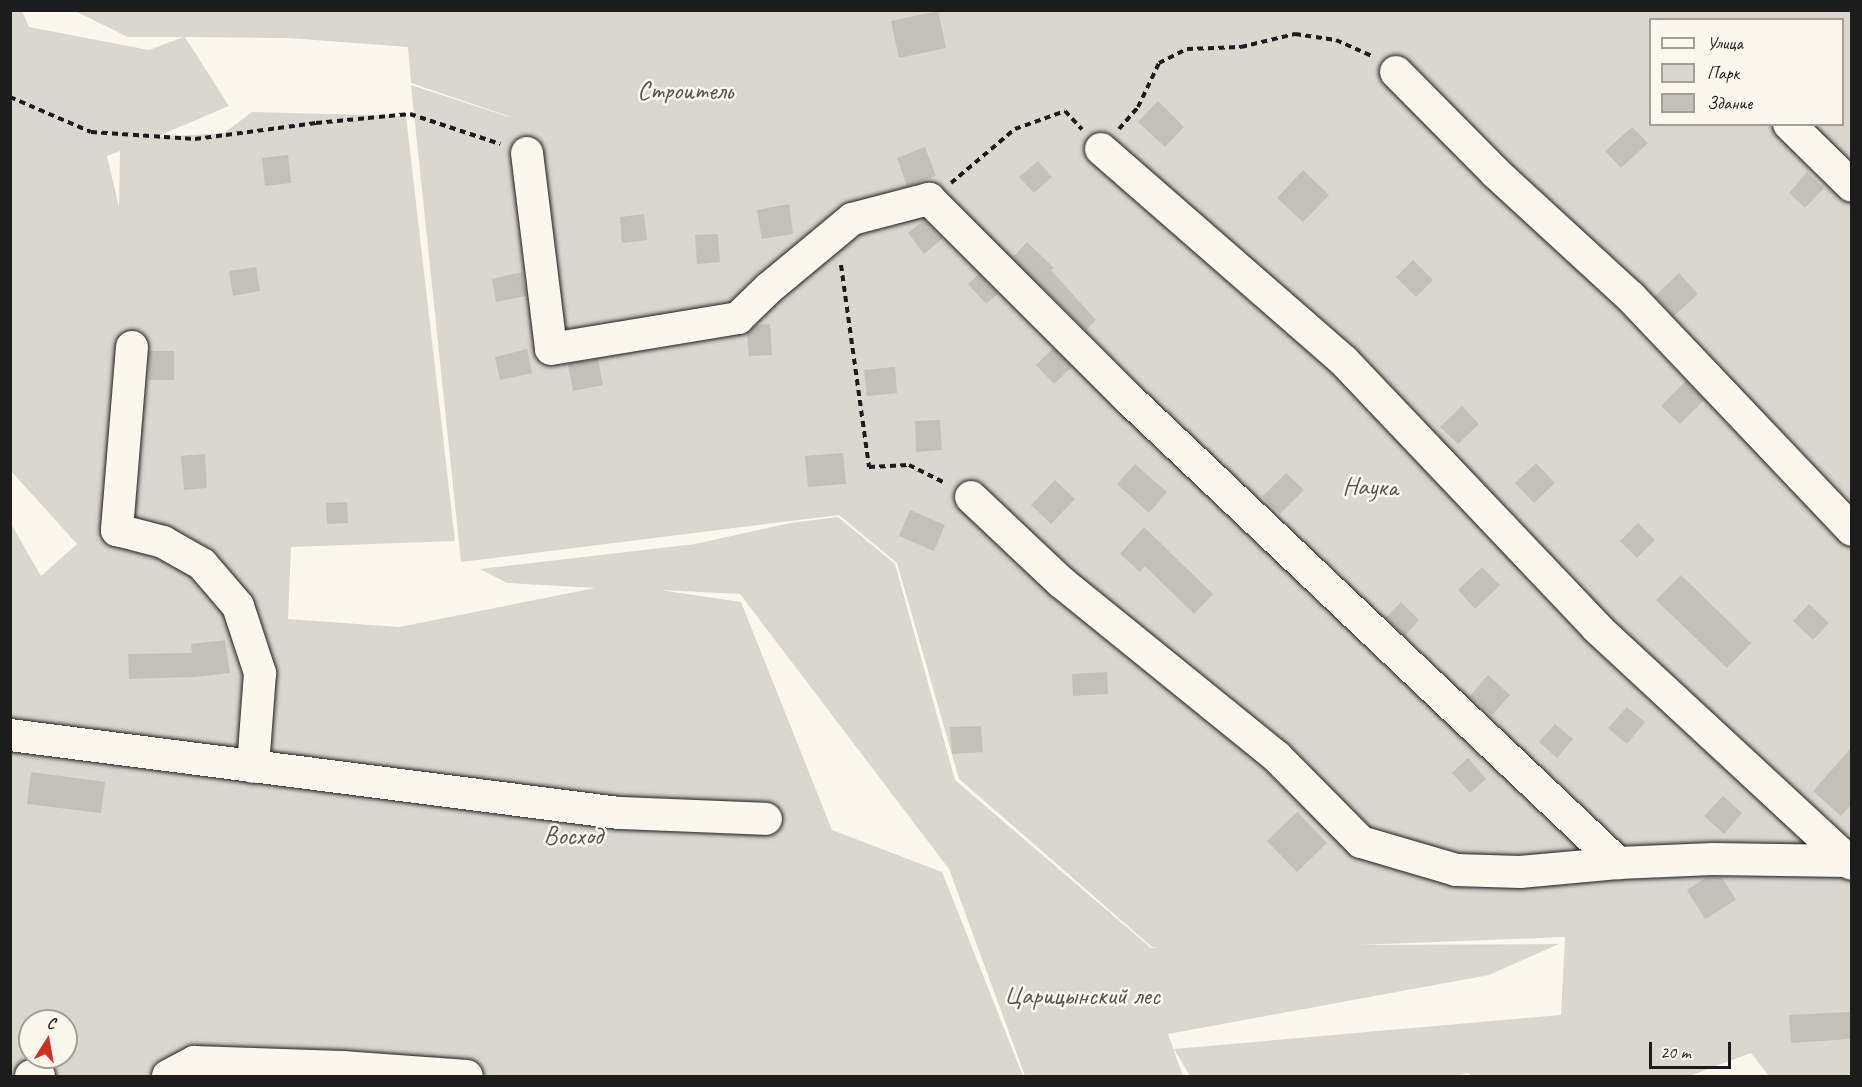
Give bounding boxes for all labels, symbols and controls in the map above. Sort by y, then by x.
legend [1649,18,1844,126]
text: Улица [1707,32,1743,54]
text: Парк [1707,62,1739,84]
park label: Строитель [637,75,733,107]
text: Здание [1707,92,1752,114]
park label: Наука [1342,471,1398,503]
park label: Восход [544,820,602,852]
park label: Царицынский лес [1004,980,1160,1012]
north arrow [18,1009,78,1069]
text: С [45,1013,57,1034]
scale bar [1652,1030,1734,1068]
text: 20 m [1660,1041,1691,1063]

